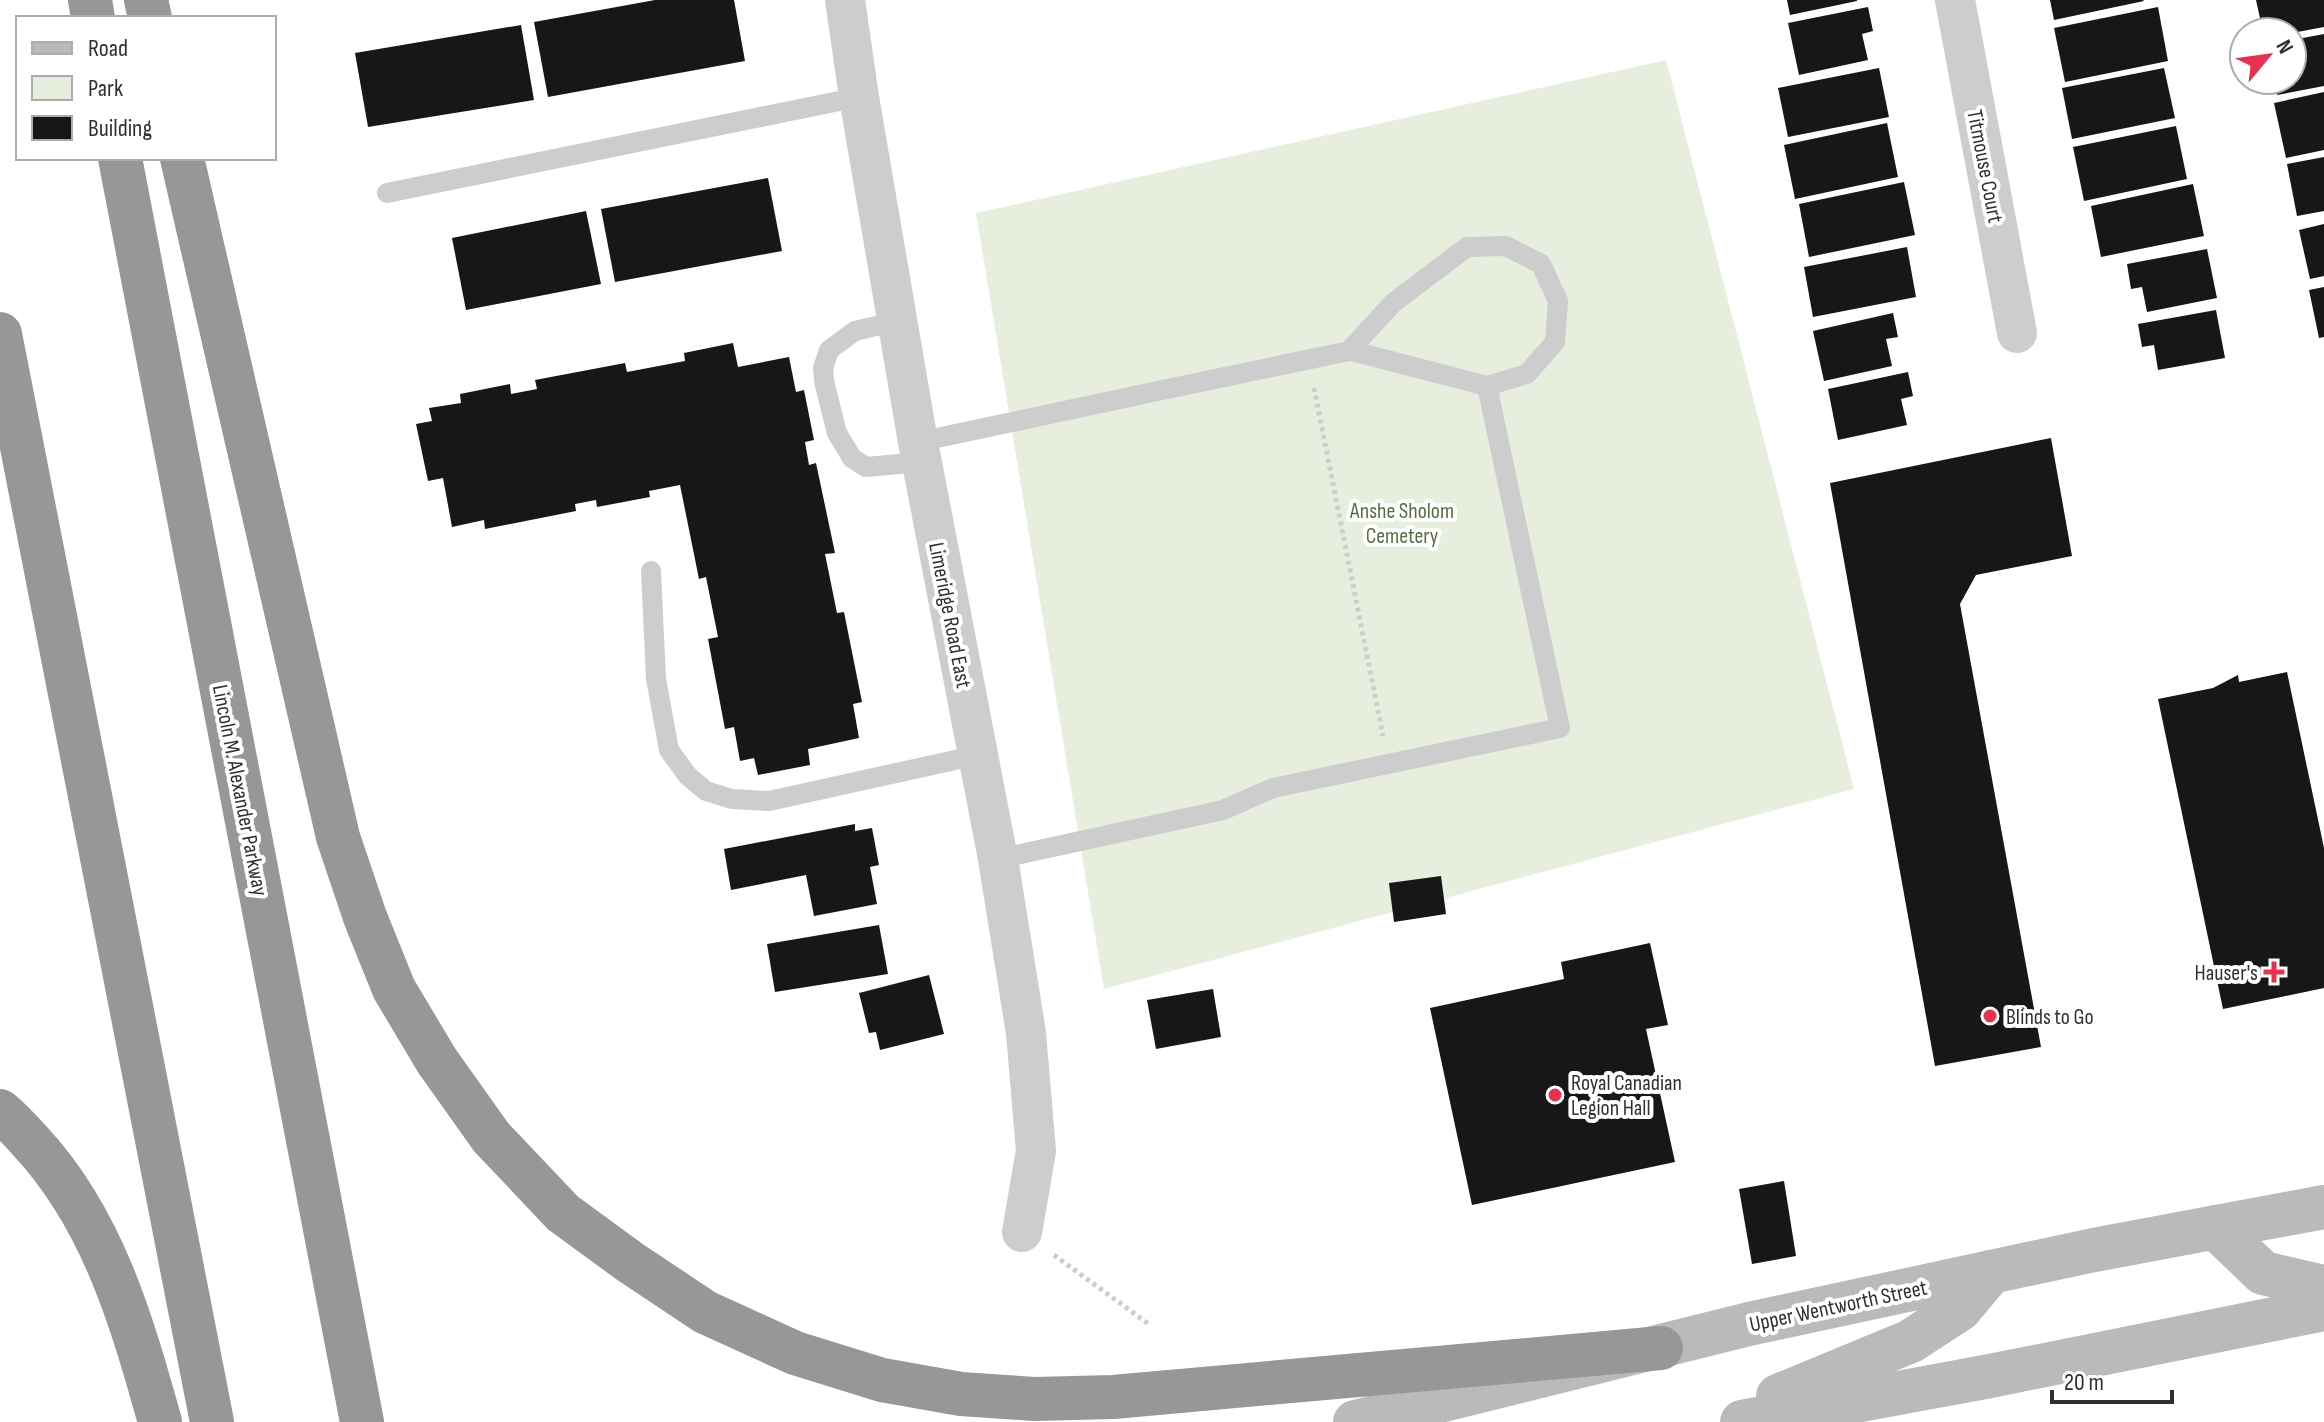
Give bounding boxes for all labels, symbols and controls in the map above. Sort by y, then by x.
legend [16,16,276,160]
north arrow [2228,16,2308,96]
text: Road [88,34,128,63]
text: N [2270,35,2299,59]
text: Park [88,74,123,103]
street label: Titmouse Court [1960,108,2009,225]
text: Building [88,114,152,143]
park label: Anshe Sholom Cemetery [1349,498,1454,550]
street label: Limeridge Road East [922,540,977,691]
street label: Lincoln M. Alexander Parkway [206,682,273,899]
place label: Hauser's [2195,960,2258,987]
marker: Hauser's [2265,963,2283,981]
place label: Blinds to Go [2006,1004,2094,1031]
marker: Blinds to Go [1981,1007,1999,1025]
place label: Royal Canadian Legion Hall [1571,1070,1682,1122]
marker: Royal Canadian Legion Hall [1546,1086,1564,1104]
street label: Upper Wentworth Street [1747,1274,1930,1338]
scale bar [2052,1354,2172,1404]
text: 20 m [2064,1368,2104,1397]

